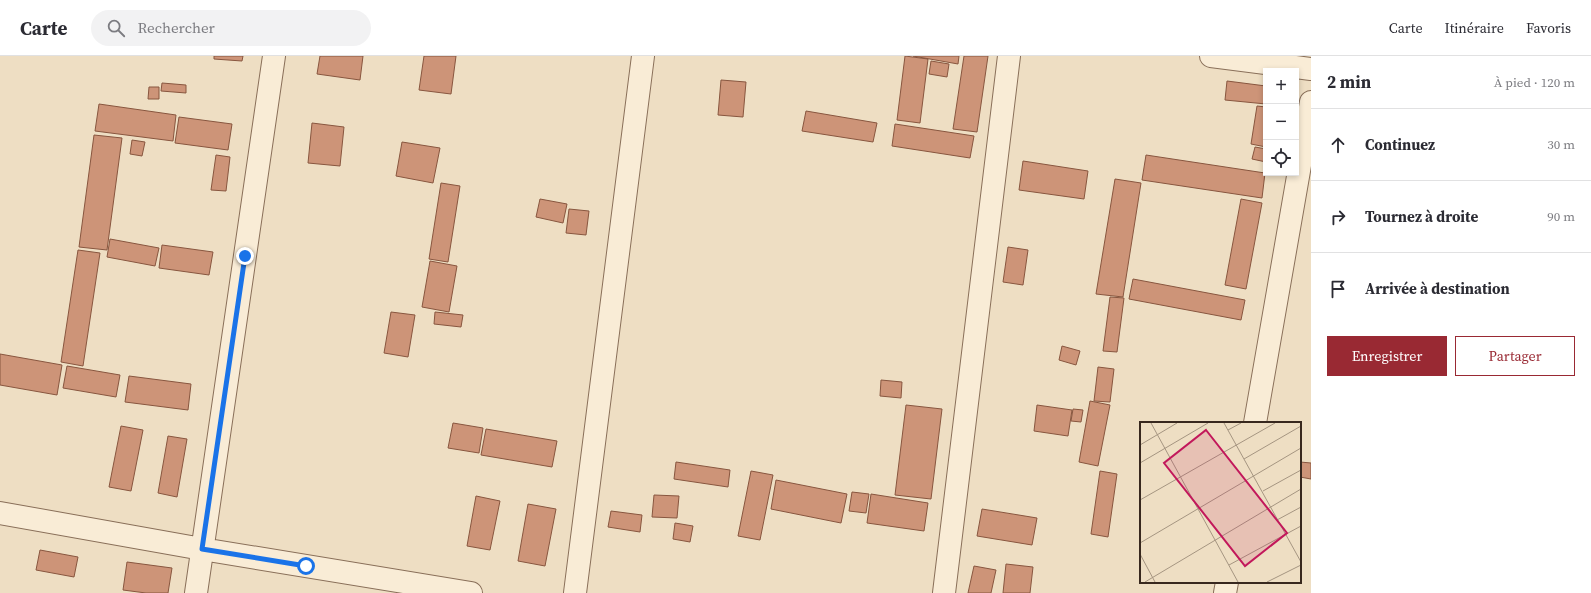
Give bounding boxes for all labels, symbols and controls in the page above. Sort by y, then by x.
search box [91,10,371,46]
text: Carte [20,15,67,41]
icon: search [105,17,127,39]
text: Rechercher [137,17,215,38]
text: Carte [1389,18,1423,38]
text: Itinéraire [1445,18,1504,38]
text: Favoris [1526,18,1571,38]
map controls [1263,68,1299,176]
button: + [1263,68,1299,104]
text: 2 min [1327,70,1371,94]
text: À pied · 120 m [1494,74,1575,91]
button: − [1263,104,1299,140]
icon: ahead [1327,134,1349,156]
text: Continuez [1365,134,1435,155]
text: 30 m [1547,136,1575,153]
button: locate [1263,140,1299,176]
icon: right [1327,206,1349,228]
text: Tournez à droite [1365,206,1478,227]
text: 90 m [1547,208,1575,225]
route end [236,247,254,265]
icon: arrive [1327,278,1349,300]
text: Arrivée à destination [1365,278,1510,299]
button: Enregistrer [1327,336,1447,376]
button: Partager [1455,336,1575,376]
inset map [1140,422,1301,583]
route start [297,557,315,575]

